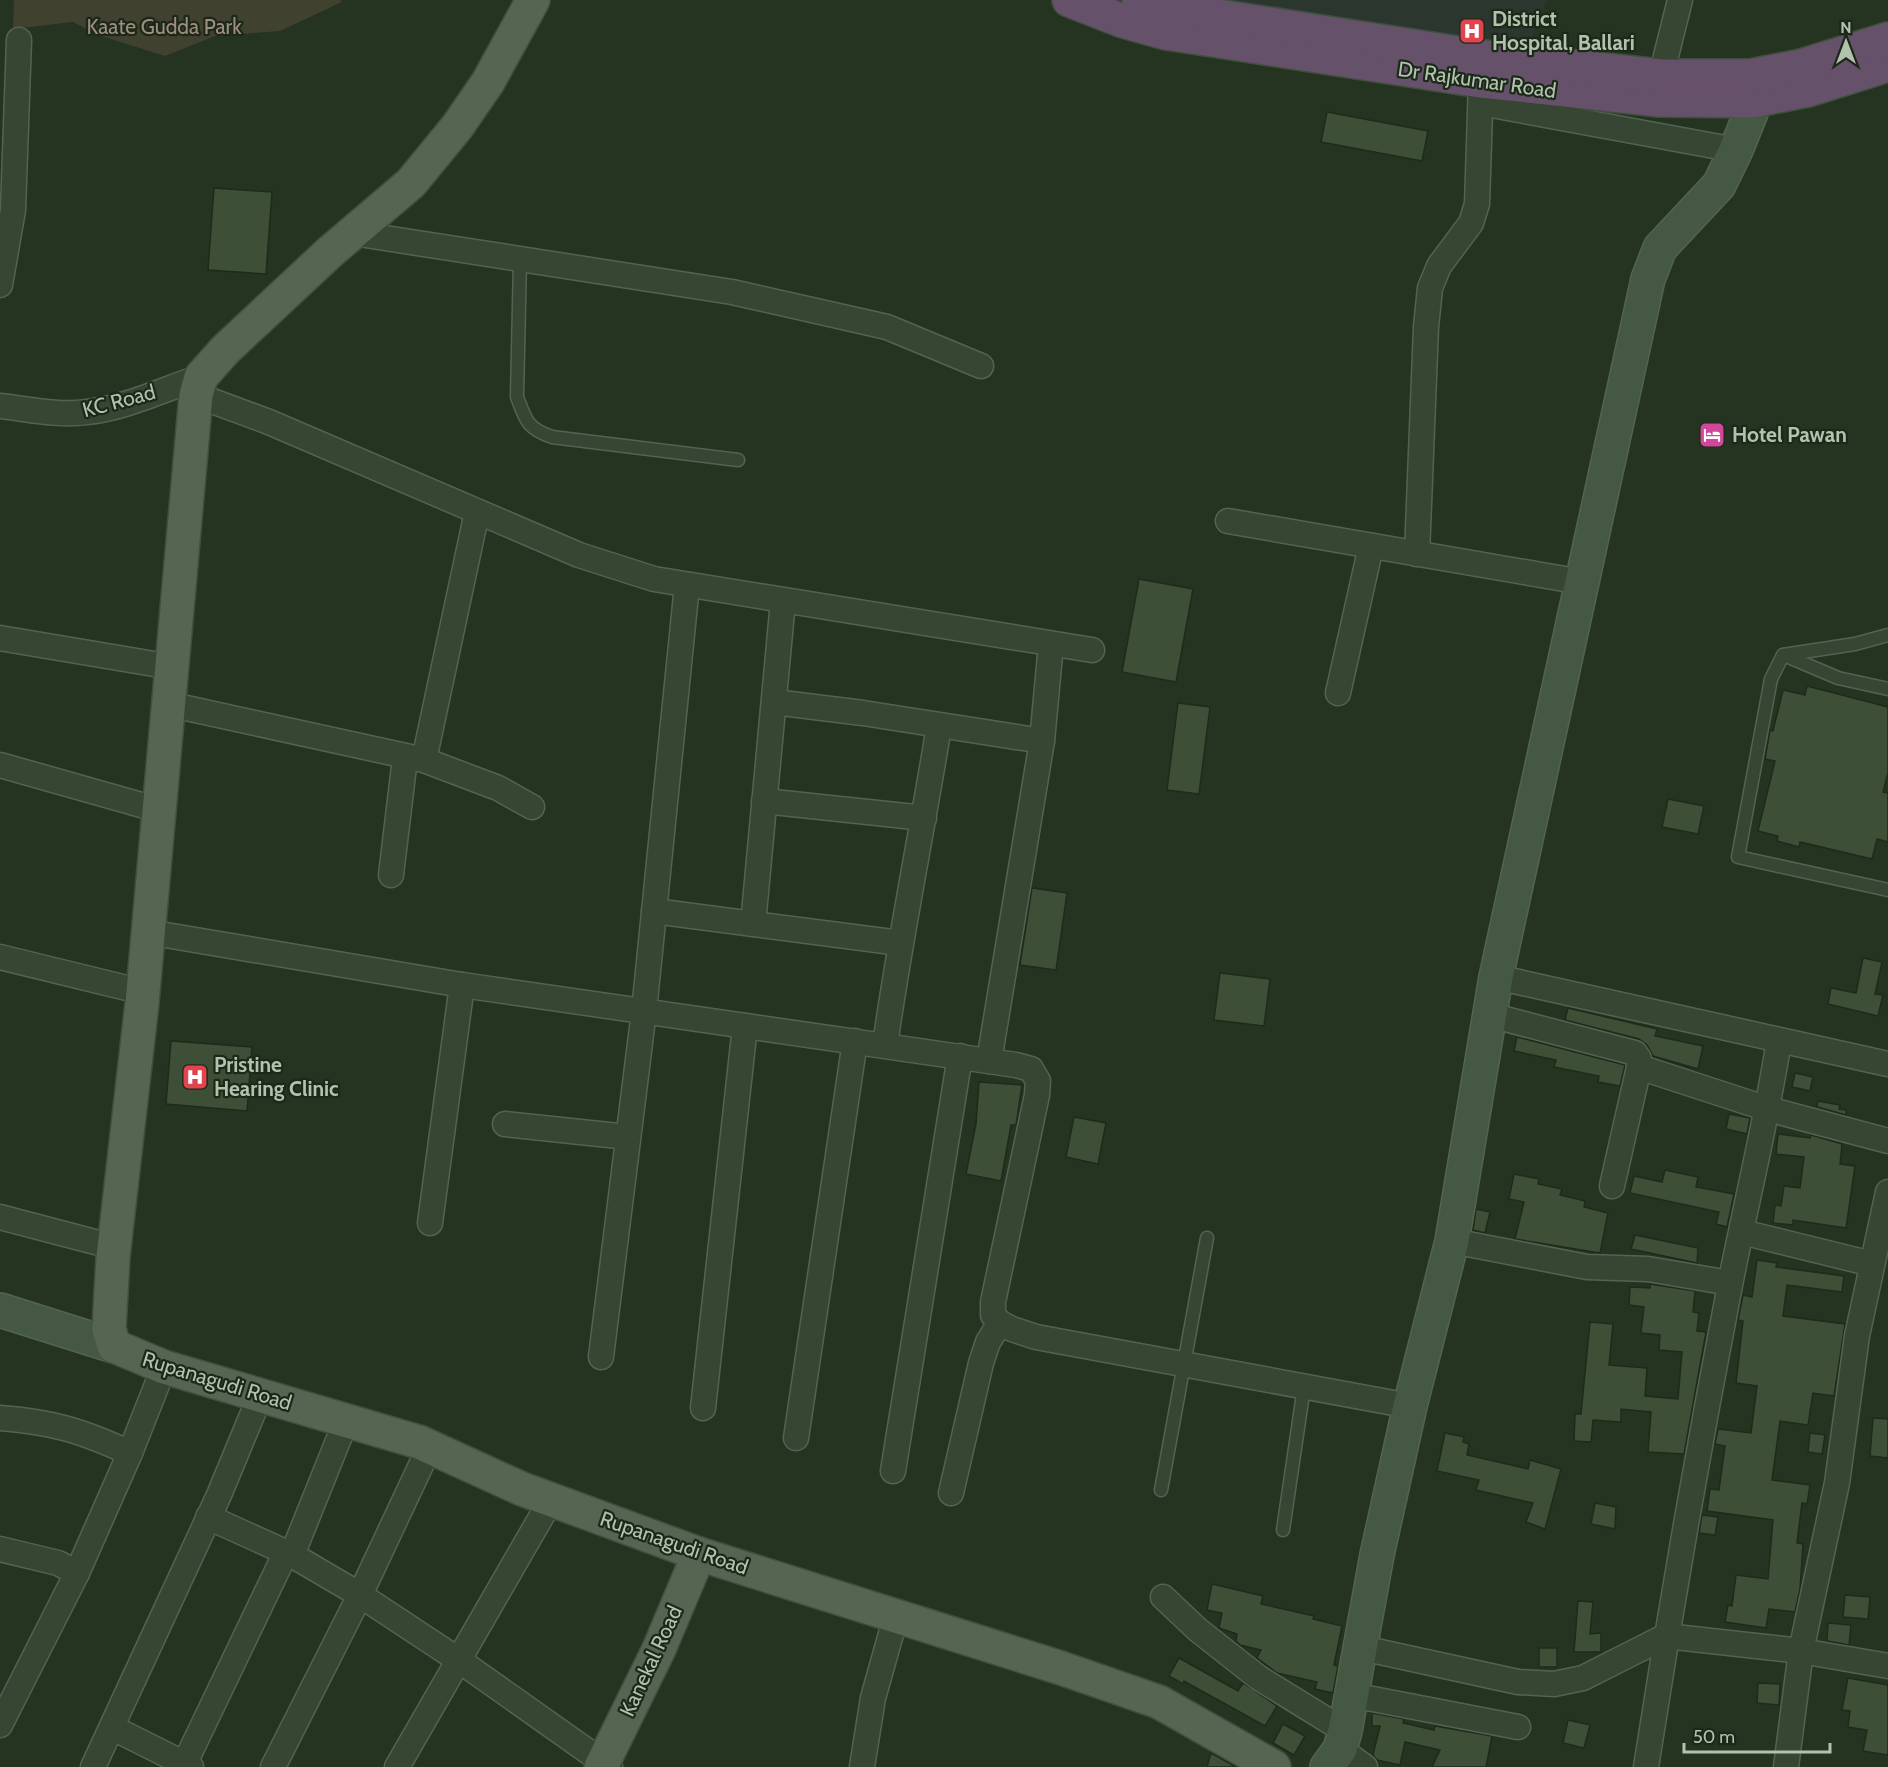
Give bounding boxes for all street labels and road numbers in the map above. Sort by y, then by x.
street label: Dr Rajkumar Road [1396,56,1558,104]
street label: KC Road [80,379,158,422]
street label: Rupanagudi Road [139,1346,295,1415]
street label: Rupanagudi Road [597,1505,751,1580]
street label: Kanekal Road [614,1602,687,1720]

